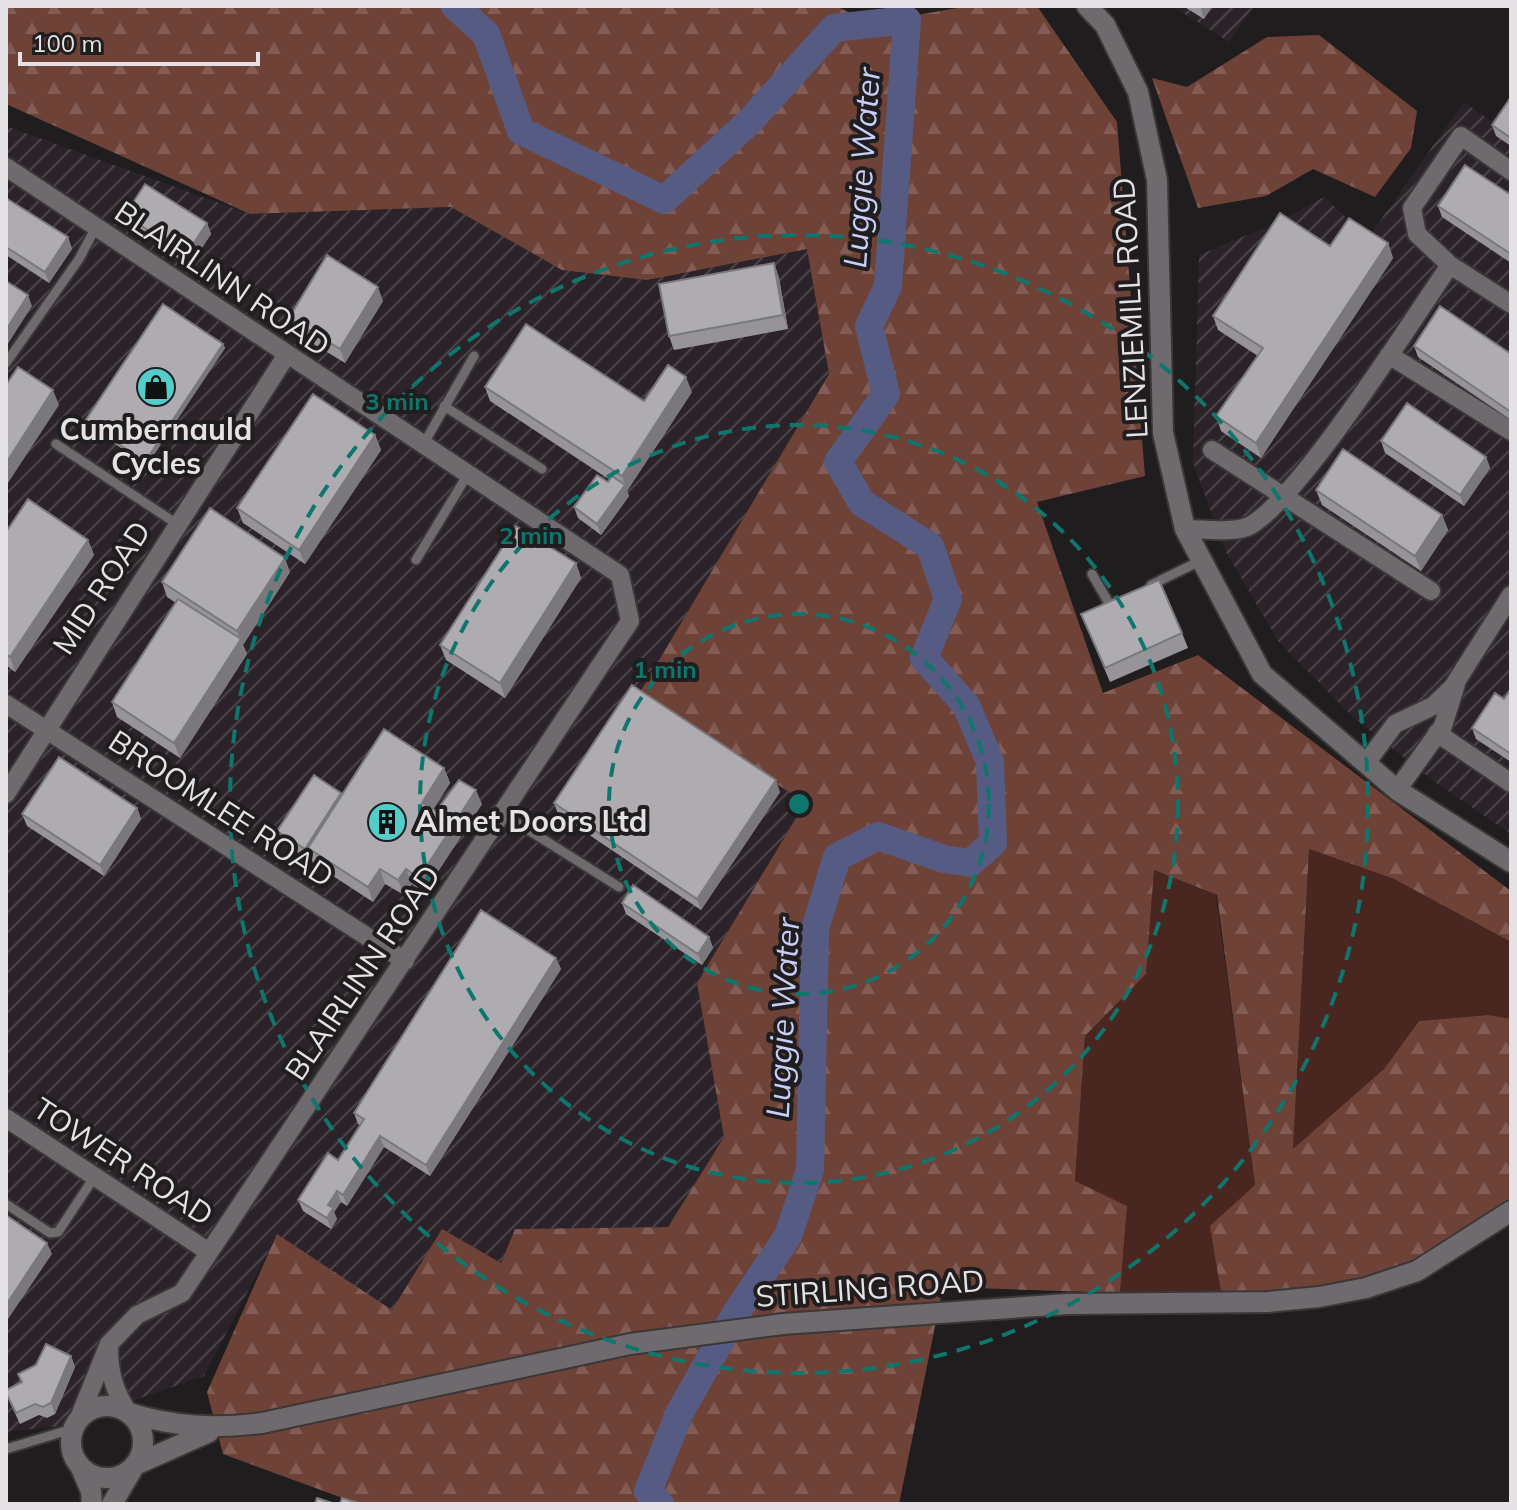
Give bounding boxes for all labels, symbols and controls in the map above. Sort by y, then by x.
scale bar [20,16,258,66]
text: 100 m [32,28,103,58]
water label: Luggie Water [834,65,888,269]
street label: LENZIEMILL ROAD [1104,176,1156,440]
street label: BLAIRLINN ROAD [108,192,337,364]
shop icon: Cumbernauld Cycles [135,366,177,408]
text: 3 min [365,386,429,416]
place label: Cumbernauld Cycles [60,410,252,482]
street label: MID ROAD [44,514,158,661]
text: 2 min [499,520,563,550]
text: 1 min [633,654,697,684]
street label: BROOMLEE ROAD [102,721,341,895]
centre of rings [785,790,813,818]
building icon: Almet Doors Ltd [366,801,408,843]
place label: Almet Doors Ltd [415,802,647,840]
street label: BLAIRLINN ROAD [276,858,448,1087]
water label: Luggie Water [757,915,807,1119]
street label: TOWER ROAD [26,1089,221,1233]
street label: STIRLING ROAD [754,1261,986,1315]

